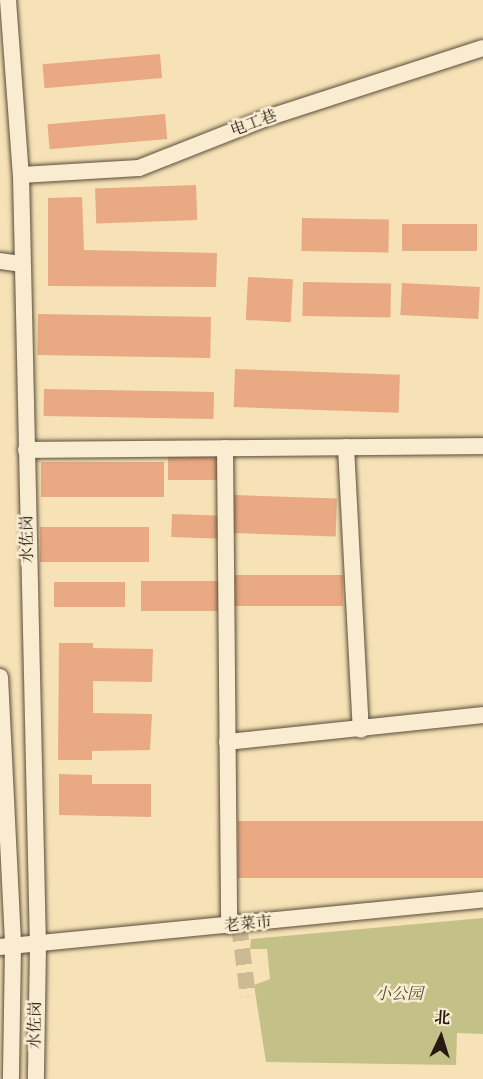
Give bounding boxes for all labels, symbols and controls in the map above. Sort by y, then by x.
street label: 电工巷 [228,107,280,141]
street label: 水佐岗 [18,515,38,563]
street label: 老菜市 [223,913,273,937]
park label: 小公园 [375,985,423,1005]
street label: 水佐岗 [26,1001,46,1049]
north arrow [411,1007,471,1067]
text: 北 [434,1009,451,1030]

